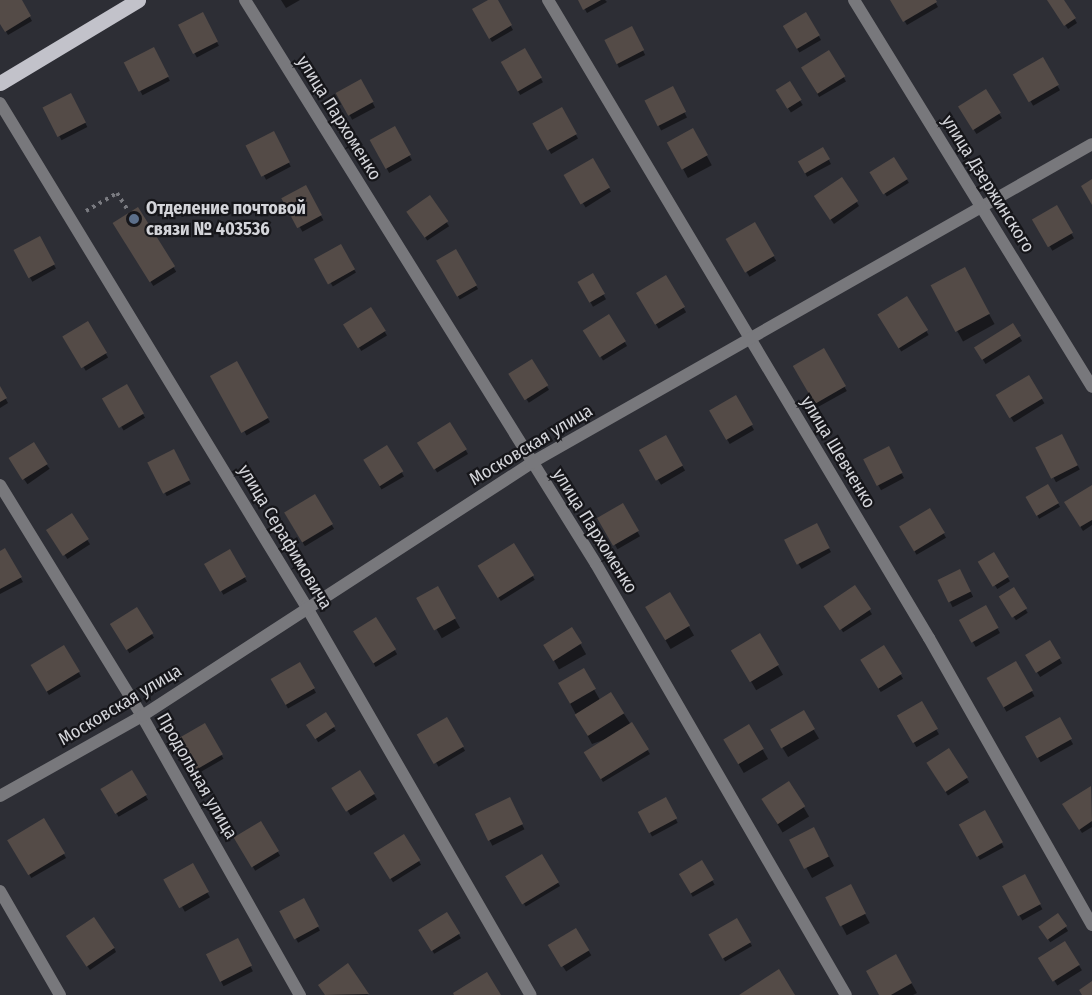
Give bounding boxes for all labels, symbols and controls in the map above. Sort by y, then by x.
street label: улица Пархоменко [292,52,386,184]
street label: улица Дзержинского [937,111,1039,257]
place label: Отделение почтовой связи № 403536 [146,198,306,240]
marker: Отделение почтовой связи № 403536 [127,212,141,226]
street label: улица Шевченко [796,392,880,512]
street label: Московская улица [466,400,596,490]
street label: улица Серафимовича [233,461,337,613]
street label: улица Пархоменко [548,465,642,597]
street label: Московская улица [55,660,185,750]
street label: Продольная улица [152,709,242,843]

